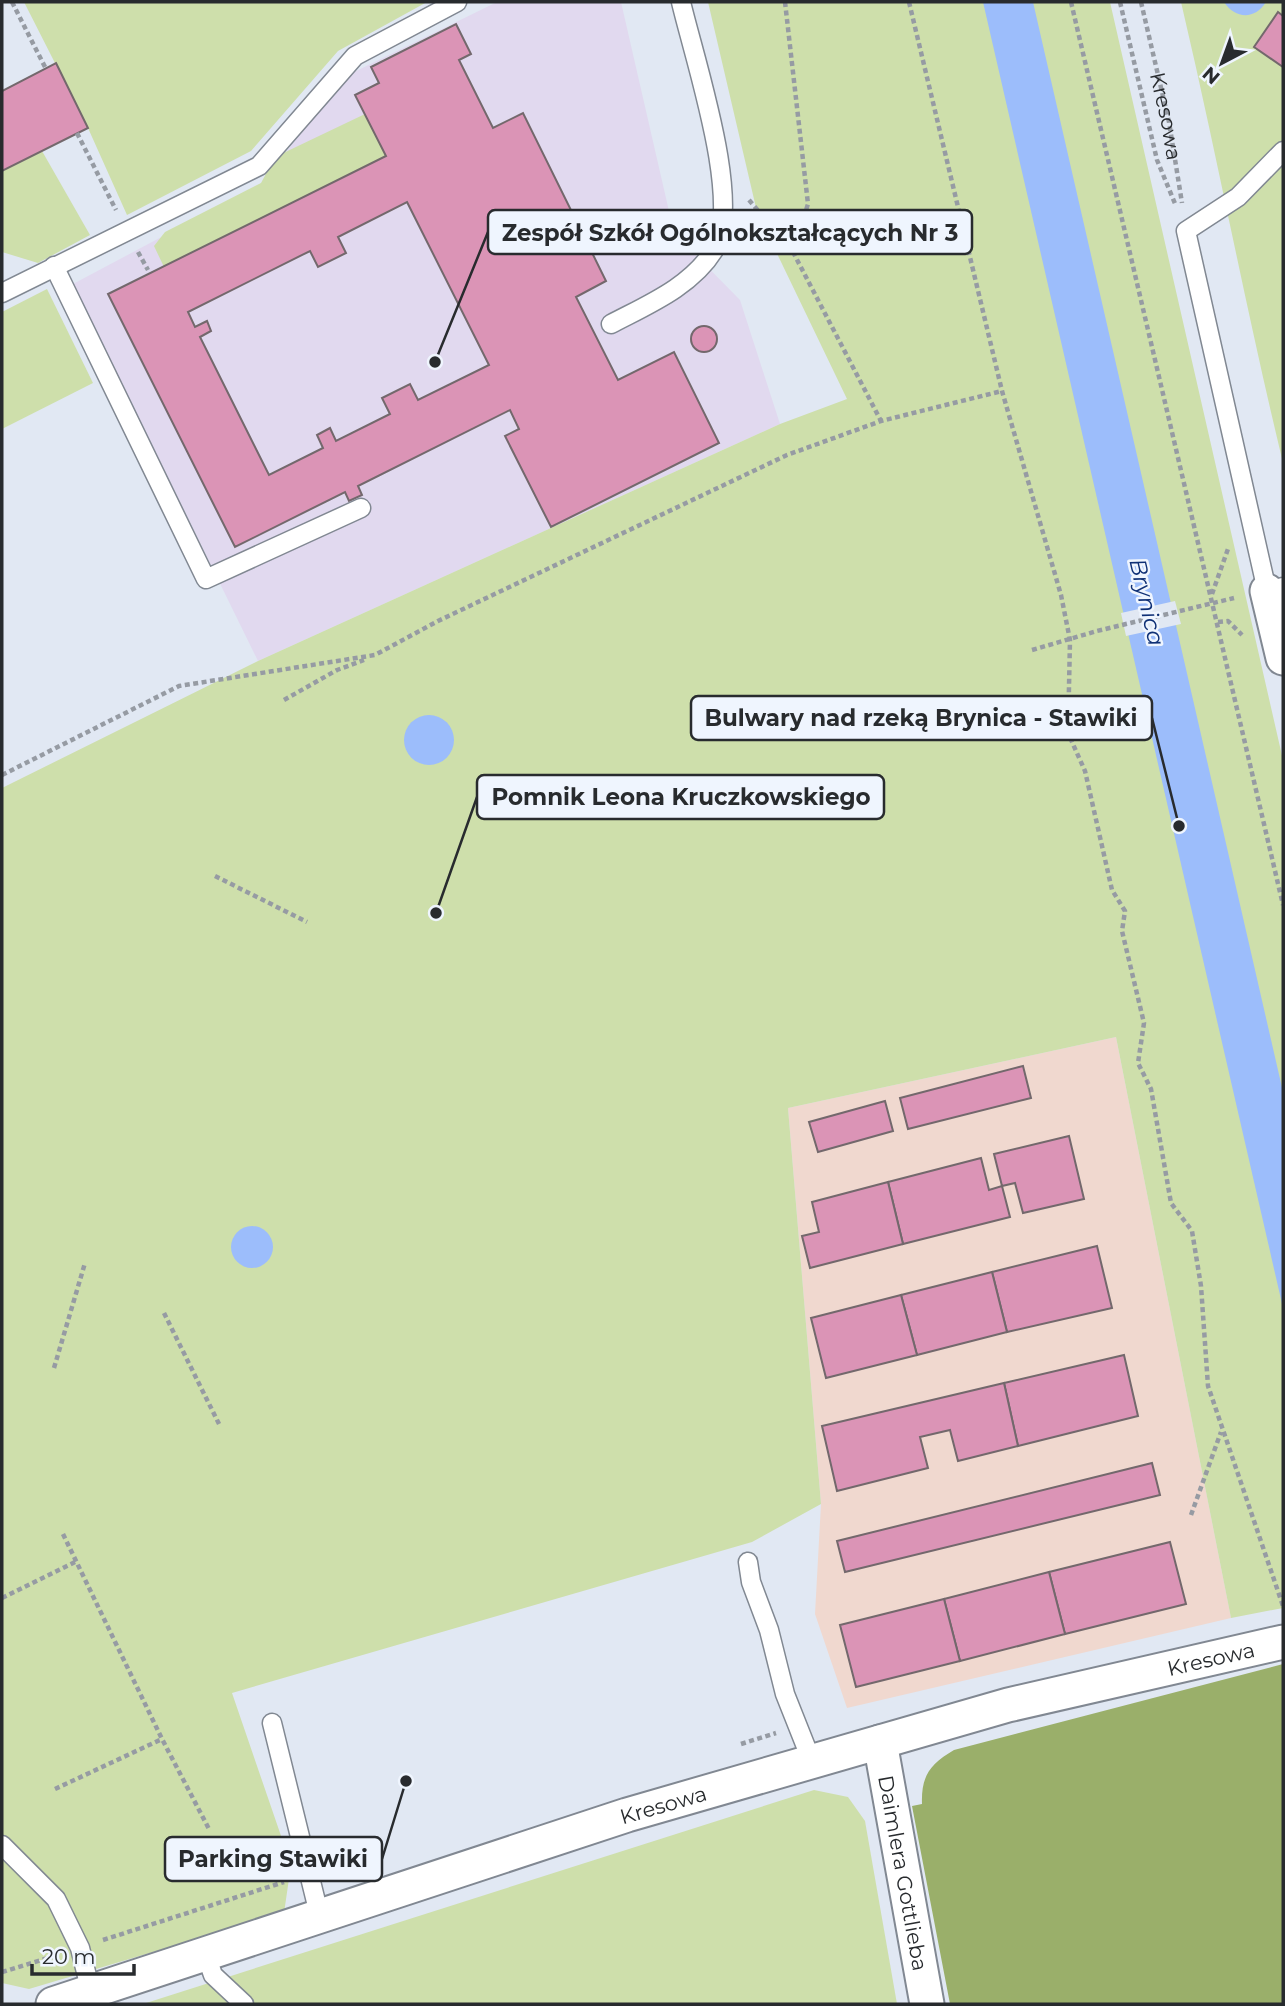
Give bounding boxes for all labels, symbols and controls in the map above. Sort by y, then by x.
north arrow [1187,28,1257,98]
text: N [1198,62,1225,89]
street label: Kresowa [1145,70,1187,162]
callout: Zespół Szkół Ogólnokształcących Nr 3 [488,210,972,254]
text: Zespół Szkół Ogólnokształcących Nr 3 [502,219,958,247]
water label: Brynica [1123,556,1171,648]
callout: Bulwary nad rzeką Brynica - Stawiki [691,696,1152,740]
text: Bulwary nad rzeką Brynica - Stawiki [704,704,1138,732]
callout: Pomnik Leona Kruczkowskiego [477,775,884,819]
text: Pomnik Leona Kruczkowskiego [491,783,871,811]
street label: Kresowa [1165,1636,1257,1681]
street label: Daimlera Gottlieba [874,1773,933,1973]
street label: Kresowa [617,1780,709,1829]
callout: Parking Stawiki [165,1837,382,1881]
text: Parking Stawiki [178,1845,368,1873]
scale bar [32,1932,133,1976]
text: 20 m [42,1944,96,1969]

